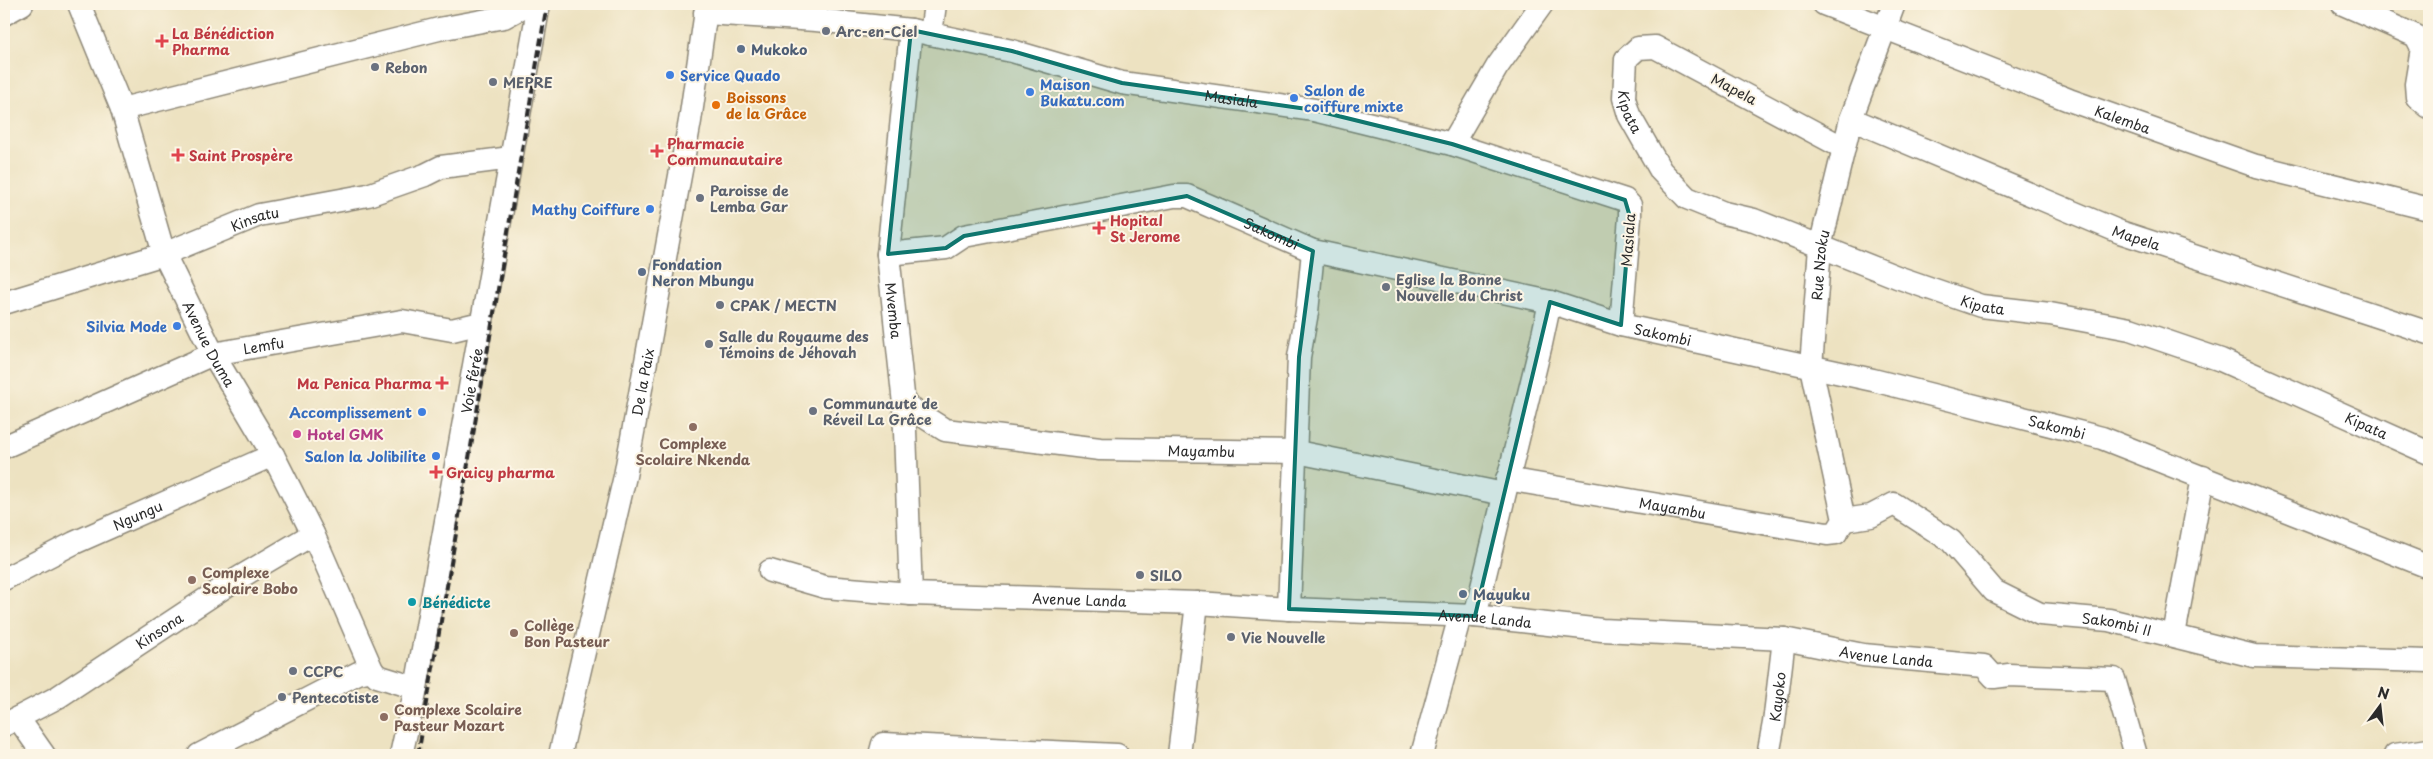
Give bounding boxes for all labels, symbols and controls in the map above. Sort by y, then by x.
place label: Arc-en-Ciel [836,21,917,42]
place label: La Bénédiction Pharma [172,23,274,60]
marker: Arc-en-Ciel [820,25,832,37]
marker: La Bénédiction Pharma [156,35,168,47]
place label: Mukoko [751,39,807,60]
marker: Mukoko [735,43,747,55]
place label: Rebon [385,57,428,78]
marker: Rebon [369,61,381,73]
place label: Service Quado [680,65,780,86]
street label: Mapela [1707,68,1761,110]
marker: Service Quado [664,69,676,81]
place label: MEPRE [503,72,553,93]
place label: Maison Bukatu.com [1040,74,1125,111]
marker: MEPRE [487,76,499,88]
place label: Salon de coiffure mixte [1304,80,1404,117]
street label: Masiala [1203,84,1260,113]
marker: Maison Bukatu.com [1024,86,1036,98]
place label: Boissons de la Grâce [726,87,807,124]
street label: Kipata [1613,90,1648,137]
marker: Salon de coiffure mixte [1288,92,1300,104]
marker: Boissons de la Grâce [710,99,722,111]
street label: Kalemba [2092,99,2154,139]
place label: Pharmacie Communautaire [667,133,783,170]
place label: Saint Prospère [189,145,293,166]
marker: Pharmacie Communautaire [651,145,663,157]
marker: Saint Prospère [171,148,185,162]
place label: Paroisse de Lemba Gar [710,180,789,217]
marker: Paroisse de Lemba Gar [694,192,706,204]
place label: Mathy Coiffure [531,199,640,220]
street label: Kinsatu [227,201,281,236]
marker: Mathy Coiffure [644,203,656,215]
place label: Hopital St Jerome [1110,210,1181,247]
street label: Sakombi [1241,212,1302,254]
street label: Masiala [1616,212,1640,267]
street label: Mapela [2109,219,2163,255]
marker: Hopital St Jerome [1092,221,1106,235]
street label: Rue Nzoku [1806,227,1834,301]
place label: Fondation Neron Mbungu [652,254,754,291]
marker: Fondation Neron Mbungu [636,266,648,278]
place label: Eglise la Bonne Nouvelle du Christ [1396,269,1523,306]
street label: Mvemba [881,281,907,340]
marker: Eglise la Bonne Nouvelle du Christ [1380,281,1392,293]
street label: Kipata [1958,289,2006,319]
place label: CPAK / MECTN [730,295,837,316]
street label: Avenue Duma [178,297,241,391]
marker: CPAK / MECTN [714,299,726,311]
place label: Silvia Mode [86,316,167,337]
street label: Sakombi [1632,318,1693,351]
marker: Silvia Mode [171,320,183,332]
place label: Salle du Royaume des Témoins de Jéhovah [719,326,869,363]
street label: Lemfu [241,331,286,359]
marker: Salle du Royaume des Témoins de Jéhovah [703,338,715,350]
street label: Voie férée [455,346,488,415]
street label: De la Paix [626,347,659,418]
place label: Ma Penica Pharma [297,373,432,394]
marker: Ma Penica Pharma [436,377,448,389]
place label: Communauté de Réveil La Grâce [823,393,938,430]
place label: Accomplissement [289,402,412,423]
marker: Communauté de Réveil La Grâce [807,405,819,417]
marker: Accomplissement [416,406,428,418]
street label: Kipata [2342,406,2391,444]
street label: Sakombi [2026,409,2088,444]
marker: Complexe Scolaire Nkenda [687,421,699,433]
place label: Hotel GMK [307,424,384,445]
marker: Hotel GMK [291,428,303,440]
place label: Complexe Scolaire Nkenda [636,433,751,470]
street label: Mayambu [1167,440,1235,462]
place label: Salon la Jolibilite [304,446,426,467]
marker: Salon la Jolibilite [430,450,442,462]
place label: Graicy pharma [446,462,555,483]
marker: Graicy pharma [430,466,442,478]
street label: Mayambu [1638,491,1708,524]
street label: Ngungu [109,495,165,535]
place label: Complexe Scolaire Bobo [202,562,298,599]
place label: SILO [1150,565,1182,586]
marker: SILO [1134,569,1146,581]
marker: Complexe Scolaire Bobo [186,574,198,586]
place label: Mayuku [1473,584,1530,605]
street label: Avenue Landa [1032,587,1127,611]
marker: Mayuku [1457,588,1469,600]
place label: Bénédicte [422,592,491,613]
marker: Bénédicte [406,596,418,608]
street label: Avenue Landa [1437,604,1533,633]
street label: Kinsona [131,607,187,654]
street label: Sakombi II [2081,607,2154,641]
place label: Collège Bon Pasteur [524,615,611,652]
marker: Collège Bon Pasteur [508,627,520,639]
place label: Vie Nouvelle [1241,627,1326,648]
marker: Vie Nouvelle [1225,631,1237,643]
street label: Avenue Landa [1838,640,1935,672]
place label: CCPC [303,661,344,682]
marker: CCPC [287,665,299,677]
street label: Kayoko [1764,671,1791,723]
text: N [2375,681,2392,705]
north arrow [2356,682,2406,732]
place label: Pentecotiste [292,687,379,708]
marker: Pentecotiste [276,691,288,703]
place label: Complexe Scolaire Pasteur Mozart [394,699,522,736]
marker: Complexe Scolaire Pasteur Mozart [378,711,390,723]

